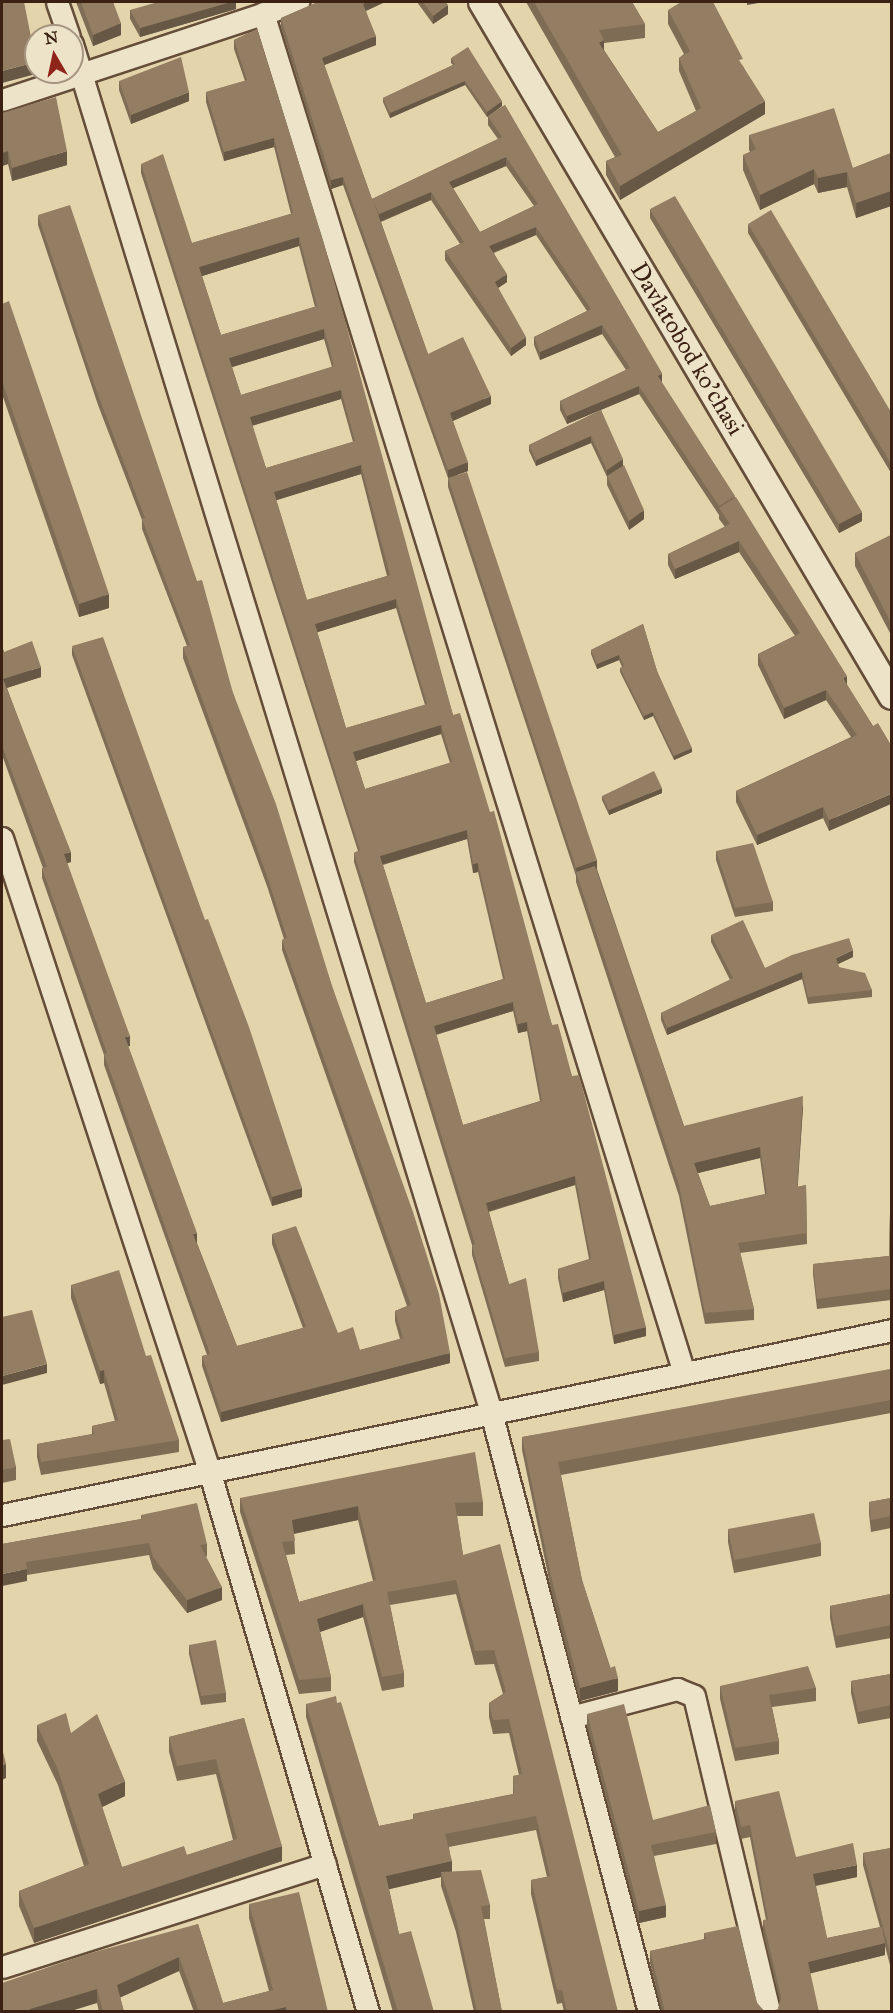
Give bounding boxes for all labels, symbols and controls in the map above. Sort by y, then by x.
north arrow [24,24,84,84]
text: N [43,27,60,48]
street label: Davlatobod ko'chasi [624,257,750,441]

